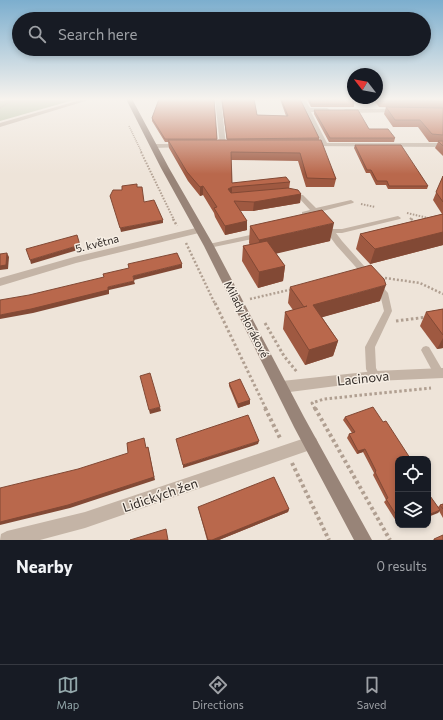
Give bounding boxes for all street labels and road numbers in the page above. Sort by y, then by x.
street label: 5. května [74,231,120,255]
street label: Milady Horákové [222,279,272,360]
street label: Lacinova [336,367,390,389]
street label: Lidických žen [120,475,200,515]

